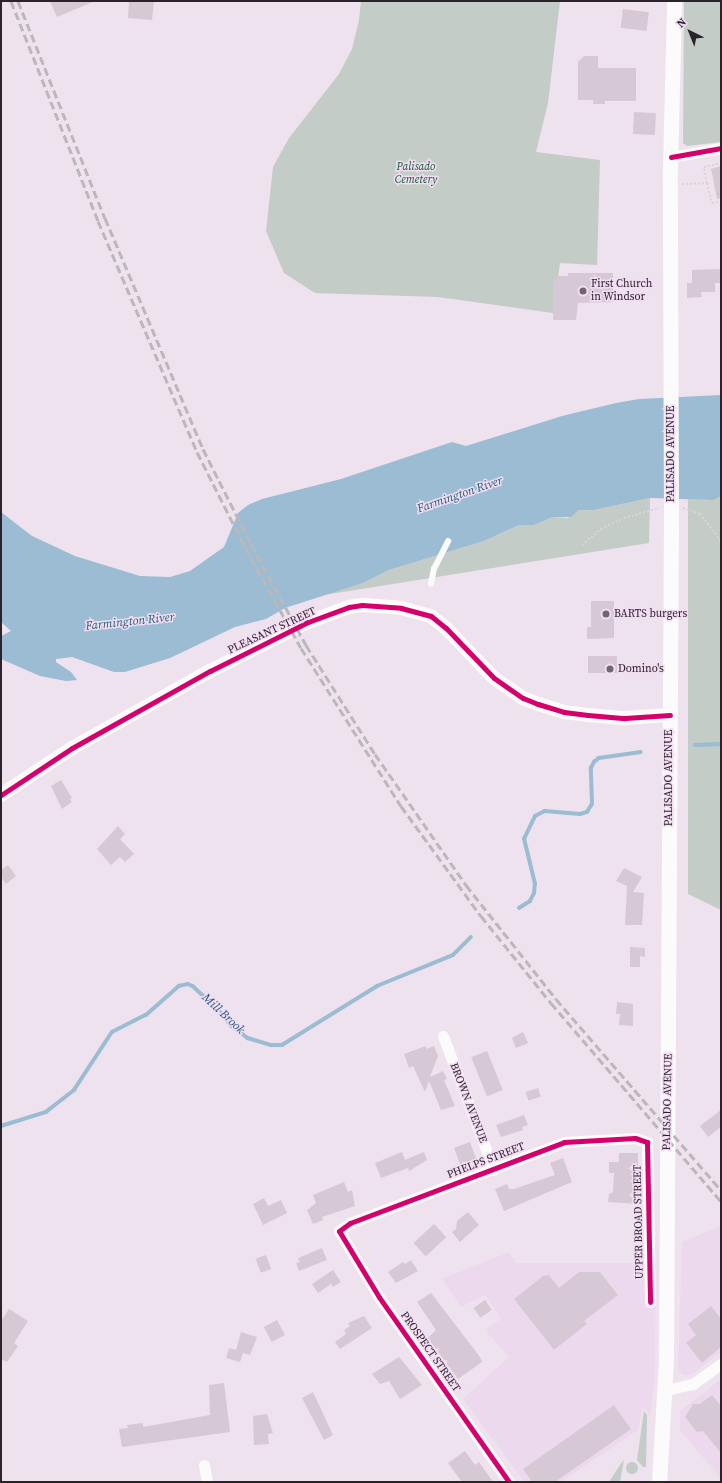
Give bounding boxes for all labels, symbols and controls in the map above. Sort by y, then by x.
north arrow [670,12,710,52]
text: N [673,15,690,31]
park label: Palisado Cemetery [395,161,437,187]
place label: First Church in Windsor [591,278,652,304]
marker: First Church in Windsor [578,286,588,296]
street label: PALISADO AVENUE [664,406,678,502]
water label: Farmington River [415,474,505,516]
street label: PLEASANT STREET [226,605,318,657]
place label: BARTS burgers [614,607,687,621]
marker: BARTS burgers [601,609,611,619]
water label: Farmington River [85,610,175,634]
place label: Domino's [618,662,664,676]
marker: Domino's [605,664,615,674]
street label: PALISADO AVENUE [662,730,676,826]
water label: Mill Brook [199,991,247,1037]
street label: PALISADO AVENUE [661,1054,675,1150]
street label: BROWN AVENUE [447,1061,489,1145]
street label: PHELPS STREET [445,1140,527,1182]
street label: UPPER BROAD STREET [631,1165,647,1279]
street label: PROSPECT STREET [397,1309,463,1395]

